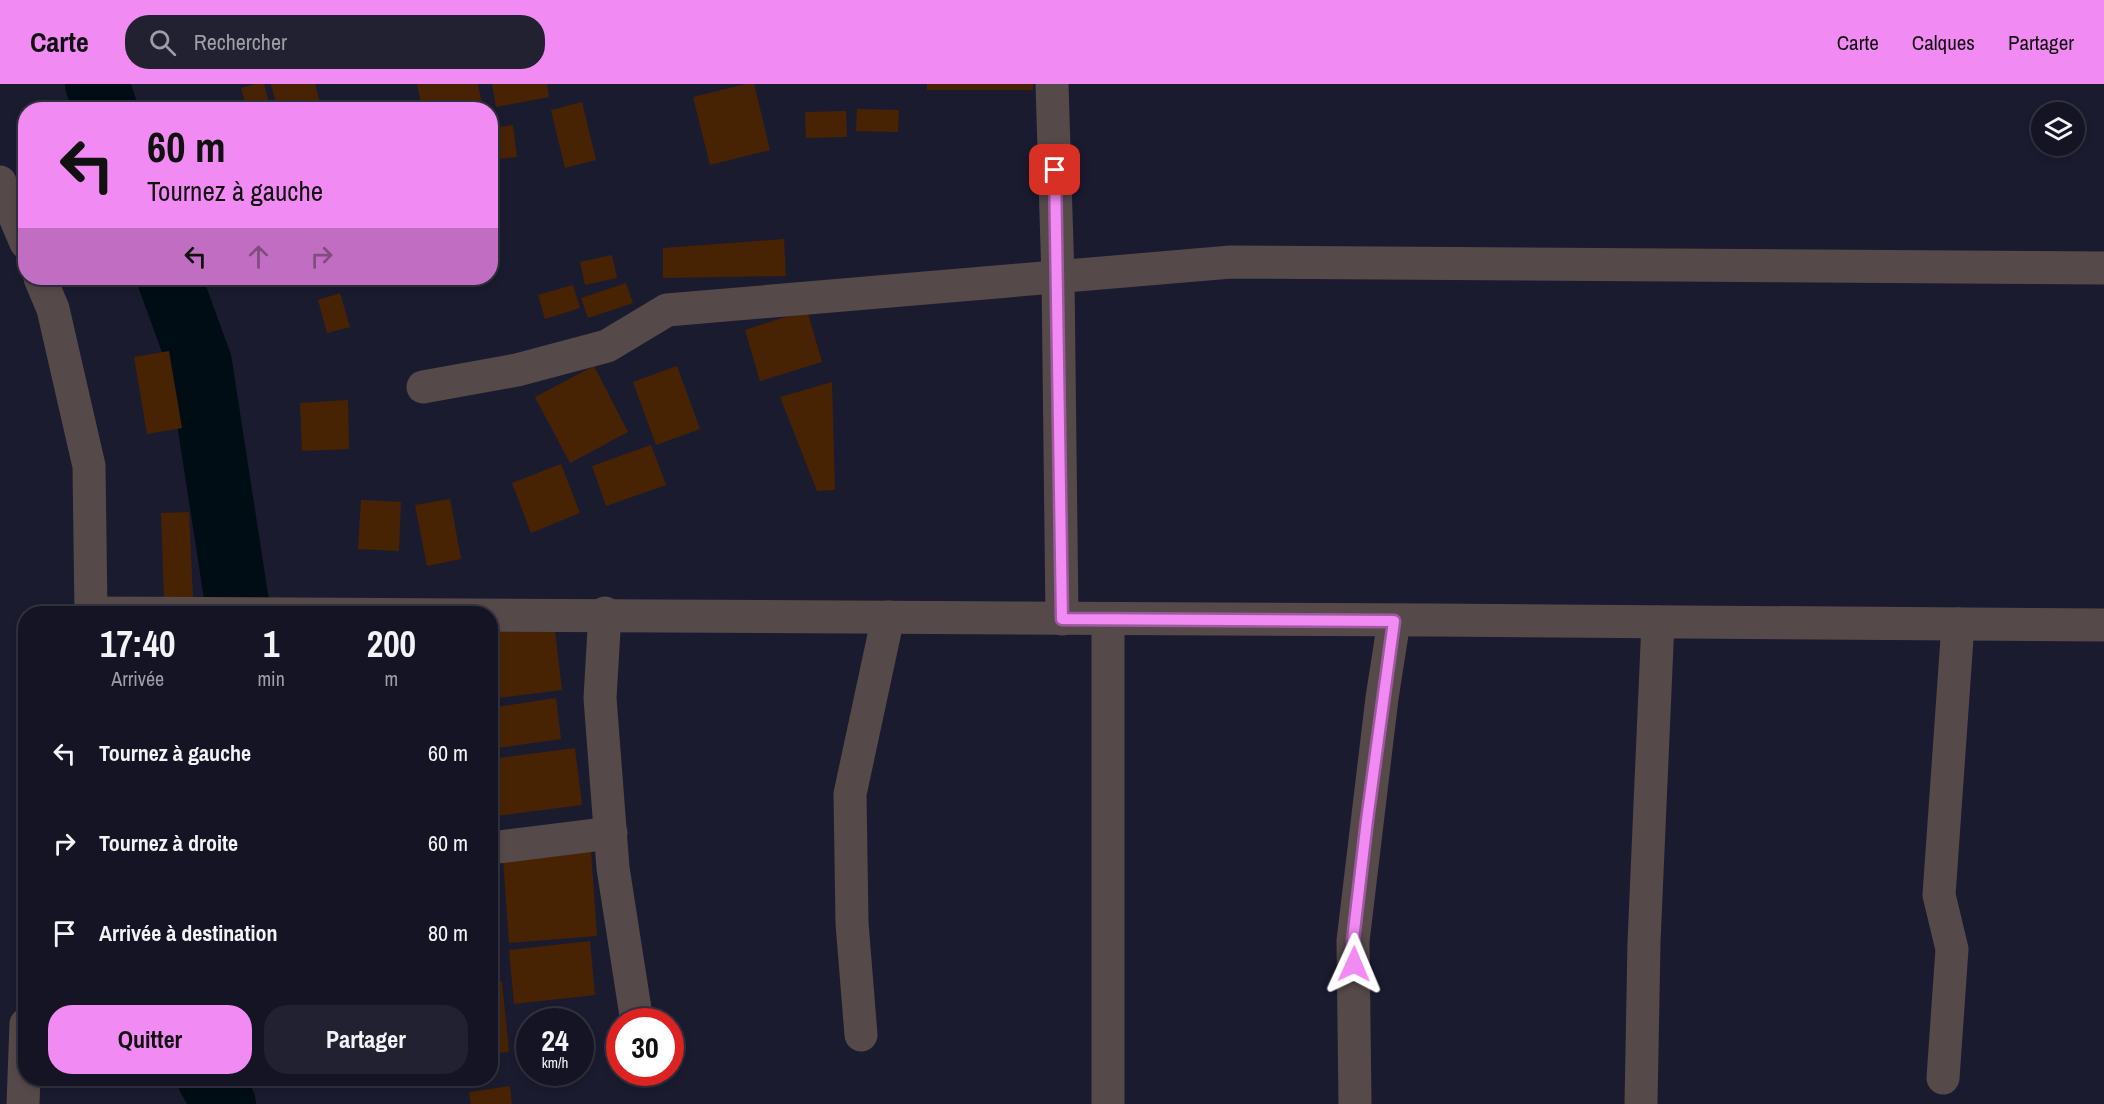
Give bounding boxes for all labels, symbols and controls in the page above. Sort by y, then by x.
search box [125,15,545,69]
text: Carte [30,23,89,61]
icon: search [146,26,179,59]
text: Rechercher [194,27,287,57]
text: Carte [1837,28,1879,57]
text: Calques [1912,28,1975,57]
text: Partager [2008,28,2074,57]
map controls [2031,102,2085,156]
button: layers [2031,102,2085,156]
text: 60 m [147,119,226,175]
icon: left [48,126,126,204]
pin [1029,144,1080,195]
icon: arrive [1038,153,1071,186]
text: Tournez à gauche [147,173,323,209]
icon: left [179,240,212,273]
icon: ahead [242,240,275,273]
icon: right [305,240,338,273]
text: 17:40 [100,620,175,668]
text: 1 [263,620,279,668]
text: 200 [367,620,416,668]
text: Arrivée [111,665,164,692]
text: min [257,665,285,692]
text: m [385,665,398,692]
icon: left [48,737,81,770]
text: Tournez à gauche [99,738,251,768]
text: 60 m [428,738,468,768]
icon: right [48,827,81,860]
text: Tournez à droite [99,828,238,858]
text: 60 m [428,828,468,858]
icon: arrive [48,917,81,950]
text: Arrivée à destination [99,918,277,948]
text: 80 m [428,918,468,948]
position arrow [1322,932,1386,996]
button: Quitter [48,1005,252,1074]
button: Partager [264,1005,468,1074]
speed limit sign: 30 [606,1008,684,1086]
text: 24 [541,1020,569,1060]
text: km/h [542,1052,568,1073]

